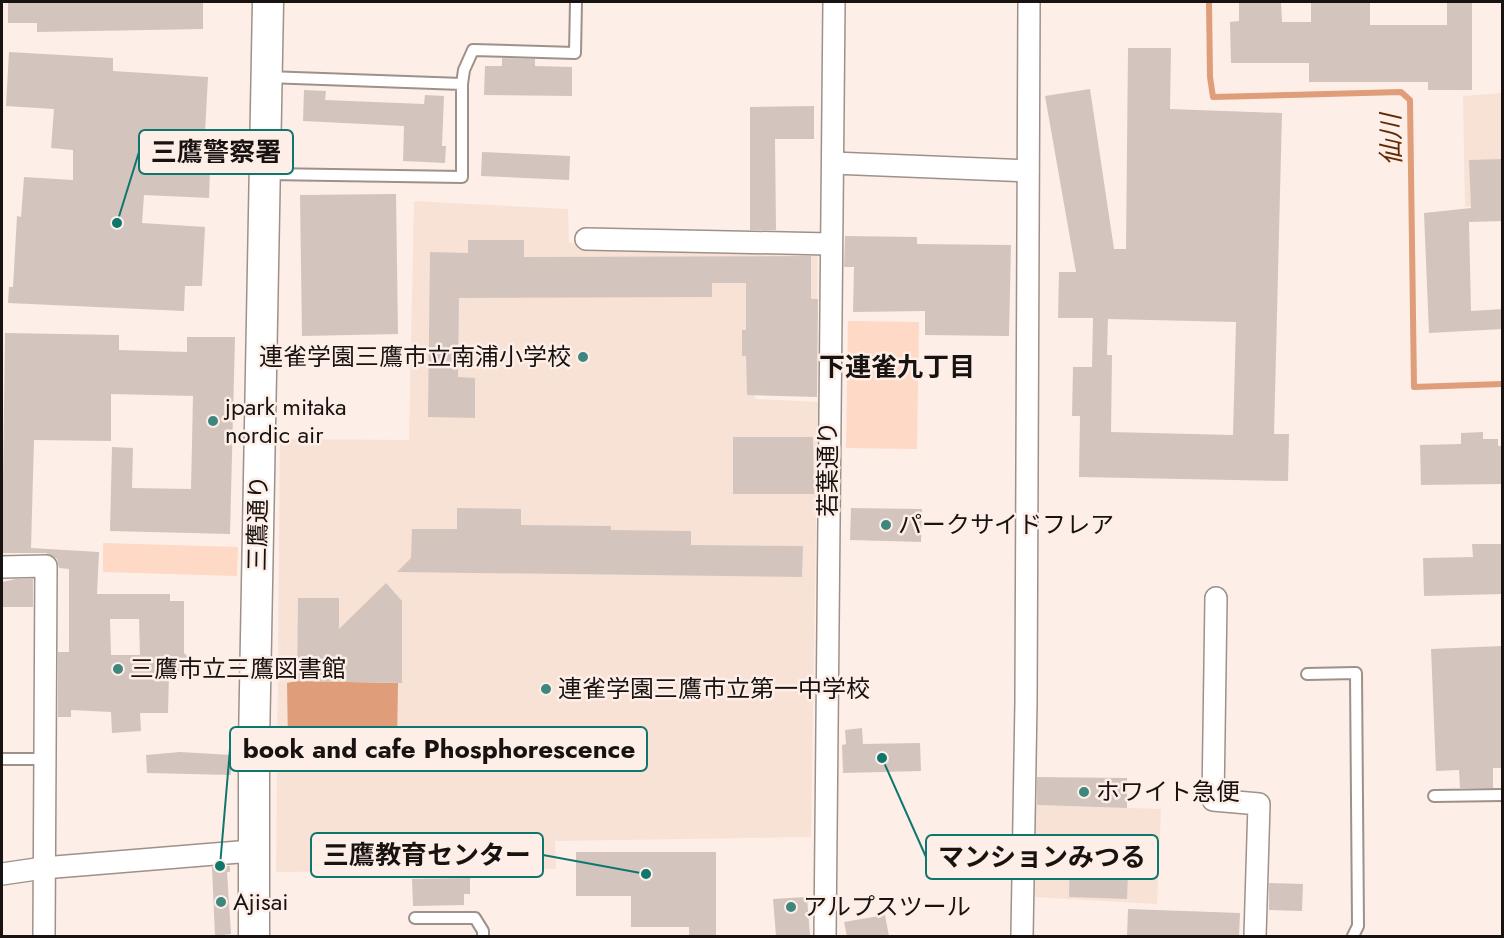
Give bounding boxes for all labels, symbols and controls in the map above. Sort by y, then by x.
water label: 仙川 [1371,111,1410,166]
callout: 三鷹警察署 [139,130,293,174]
text: 三鷹警察署 [151,133,281,171]
place label: 連雀学園三鷹市立南浦小学校 [259,339,571,374]
district label: 下連雀九丁目 [819,348,975,386]
marker: 連雀学園三鷹市立南浦小学校 [576,350,590,364]
place label: jpark mitaka nordic air [223,389,347,452]
marker: jpark mitaka nordic air [206,414,220,428]
street label: 若葉通り [810,421,845,517]
street label: 三鷹通り [239,475,276,571]
place label: パークサイドフレア [898,507,1114,542]
marker: パークサイドフレア [879,518,893,532]
place label: 三鷹市立三鷹図書館 [130,651,346,686]
marker: 三鷹市立三鷹図書館 [111,662,125,676]
place label: 連雀学園三鷹市立第一中学校 [558,671,870,706]
marker: 連雀学園三鷹市立第一中学校 [539,682,553,696]
callout: book and cafe Phosphorescence [230,727,647,771]
text: book and cafe Phosphorescence [243,730,635,768]
place label: ホワイト急便 [1096,774,1240,809]
marker: ホワイト急便 [1077,785,1091,799]
callout: 三鷹教育センター [311,833,543,877]
callout: マンションみつる [926,835,1158,879]
text: 三鷹教育センター [323,836,531,874]
text: マンションみつる [938,838,1146,876]
place label: Ajisai [233,884,289,919]
place label: アルプスツール [803,889,971,924]
marker: Ajisai [214,895,228,909]
marker: アルプスツール [784,900,798,914]

